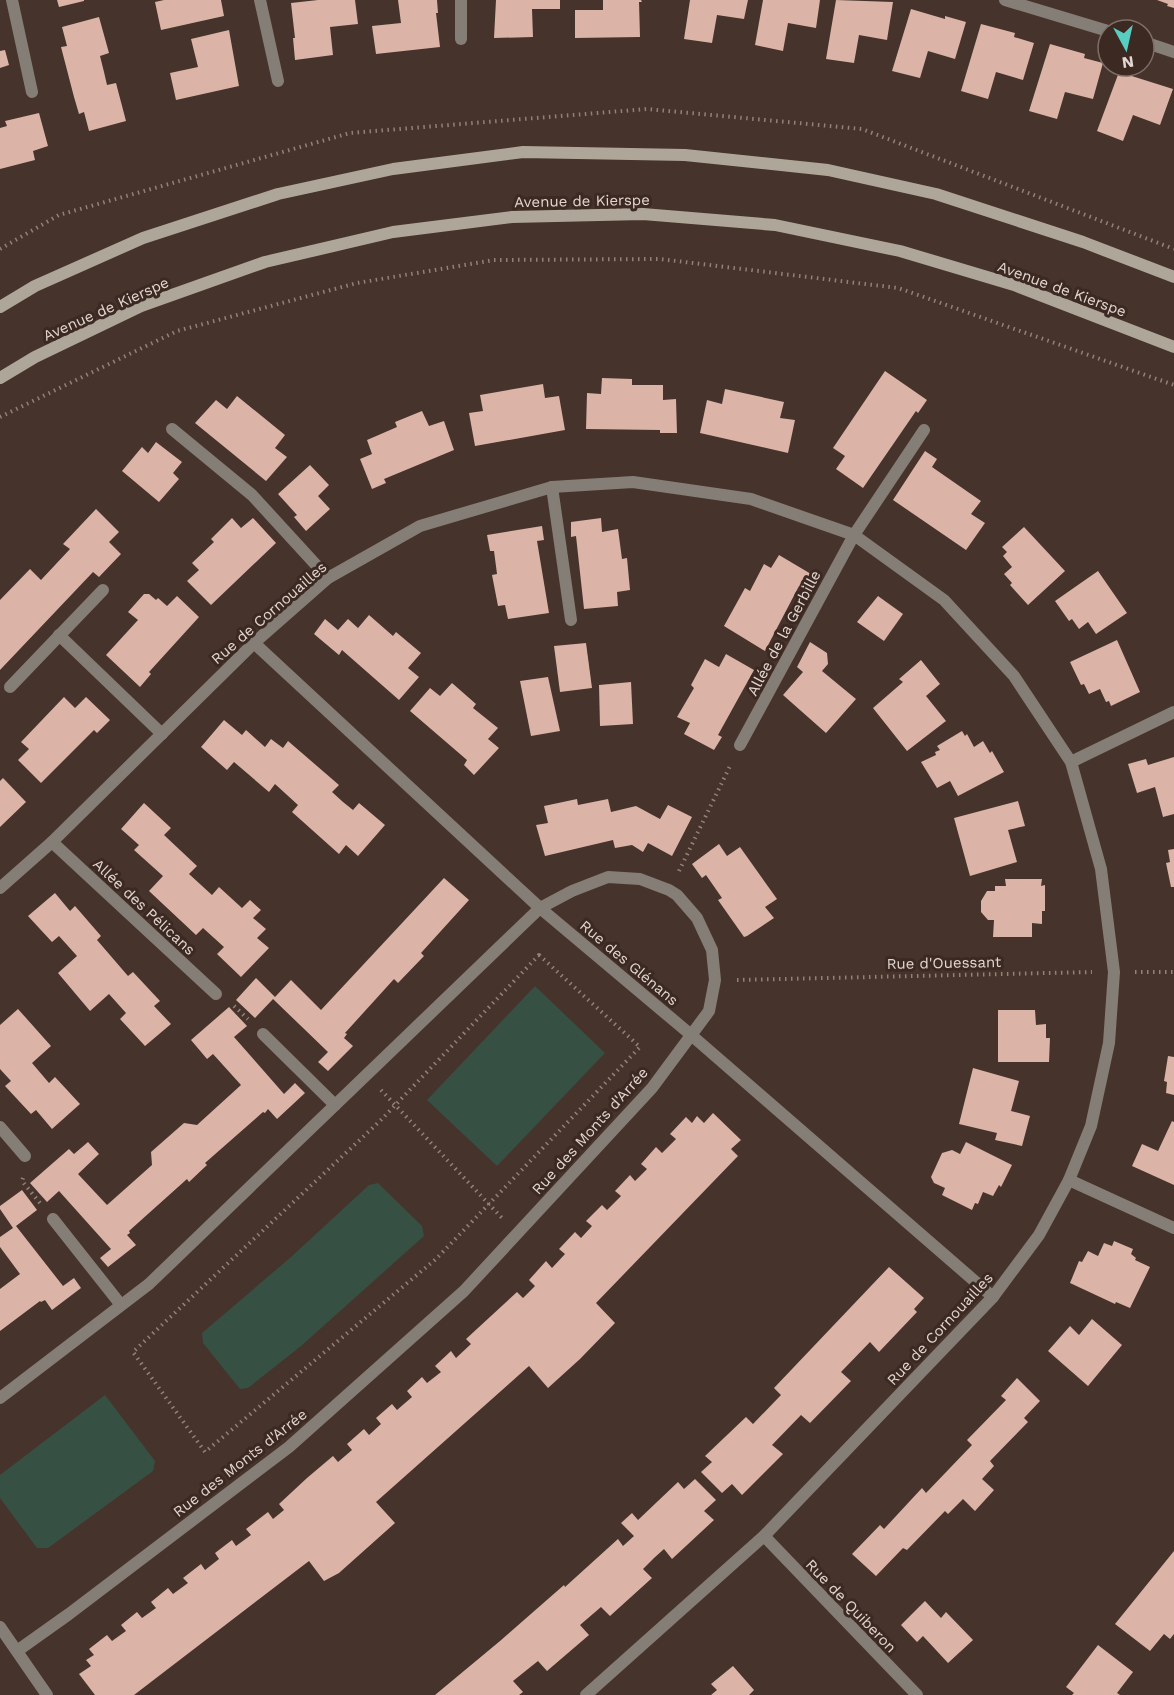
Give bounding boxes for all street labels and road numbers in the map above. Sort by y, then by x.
street label: Avenue de Kierspe [514,191,650,211]
street label: Avenue de Kierspe [995,257,1129,321]
street label: Avenue de Kierspe [40,273,172,345]
street label: Rue de Cornouailles [208,558,331,668]
street label: Allée de la Gerbille [743,567,825,699]
street label: Allée des Pélicans [89,855,199,959]
street label: Rue des Glénans [576,917,682,1009]
street label: Rue d'Ouessant [887,953,1002,973]
street label: Rue des Monts d'Arrée [528,1064,652,1198]
street label: Rue de Cornouailles [883,1269,997,1389]
street label: Rue des Monts d'Arrée [170,1405,310,1521]
street label: Rue de Quiberon [802,1556,900,1656]

